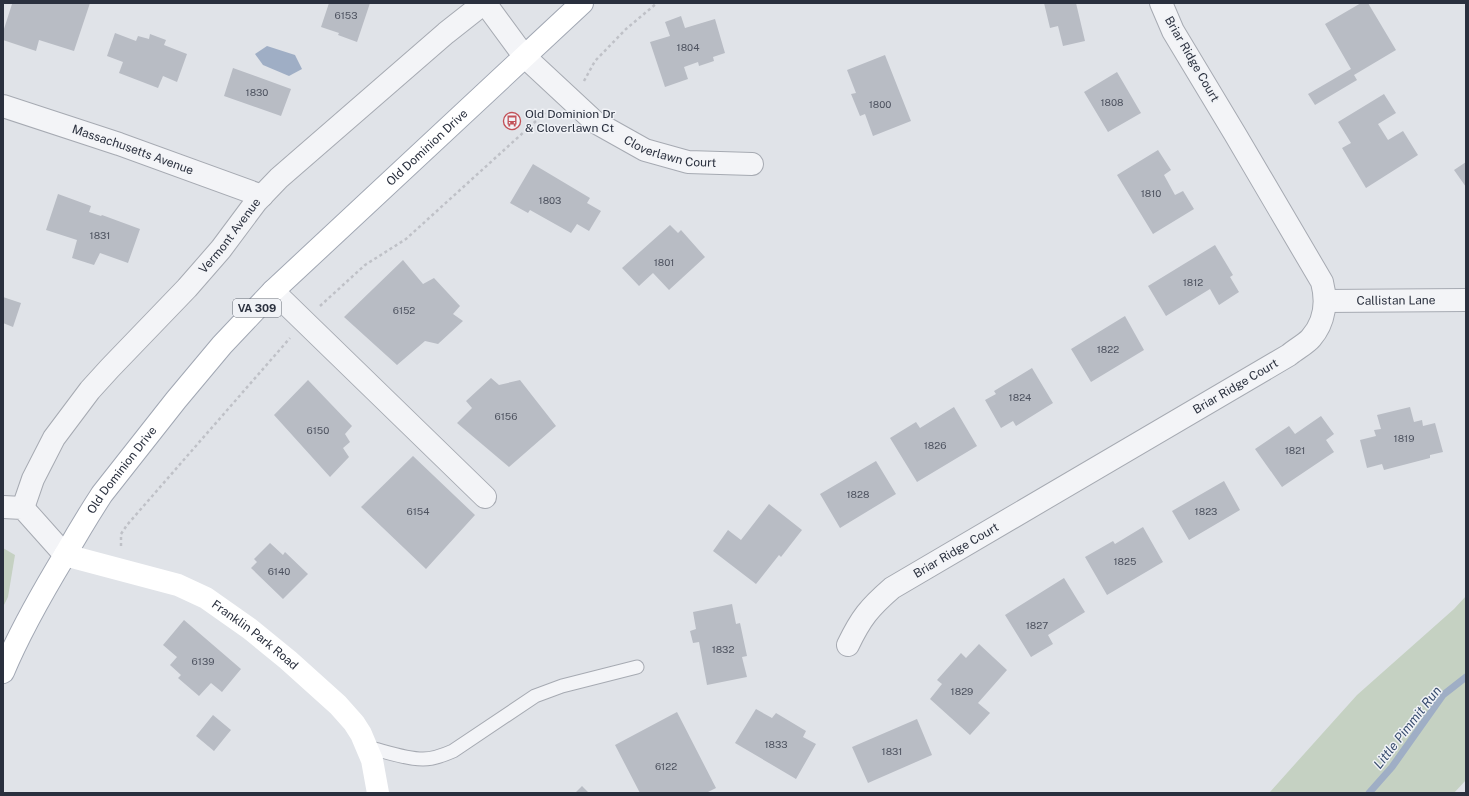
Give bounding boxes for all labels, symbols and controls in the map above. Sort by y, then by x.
house number: 6153 [334,9,358,21]
street label: Briar Ridge Court [1162,14,1222,104]
house number: 1804 [677,41,699,53]
house number: 1830 [246,86,268,98]
house number: 1808 [1100,96,1124,108]
house number: 1800 [869,98,891,110]
street label: Old Dominion Drive [383,106,471,189]
place label: Old Dominion Dr & Cloverlawn Ct [525,107,616,135]
bus stop icon: Old Dominion Dr & Cloverlawn Ct [502,111,522,131]
street label: Massachusetts Avenue [70,122,196,178]
street label: Cloverlawn Court [621,133,717,170]
house number: 1810 [1141,187,1161,199]
house number: 1803 [539,194,561,206]
street label: Vermont Avenue [196,195,264,276]
house number: 1831 [90,229,110,241]
house number: 1801 [654,256,674,268]
house number: 1812 [1183,276,1203,288]
street label: Callistan Lane [1356,293,1436,308]
road number: VA 309 [233,299,281,317]
house number: 6152 [393,304,415,316]
house number: 1822 [1097,343,1119,355]
street label: Briar Ridge Court [1190,356,1281,417]
house number: 1824 [1009,391,1031,403]
house number: 6156 [495,410,517,422]
street label: Old Dominion Drive [84,423,160,516]
house number: 6150 [307,424,329,436]
house number: 1819 [1394,432,1414,444]
house number: 1826 [924,439,946,451]
house number: 1821 [1285,444,1305,456]
house number: 1828 [847,488,869,500]
house number: 6154 [407,505,430,517]
house number: 1823 [1195,505,1217,517]
street label: Briar Ridge Court [911,520,1001,581]
house number: 1825 [1114,555,1136,567]
house number: 6140 [268,565,290,577]
street label: Franklin Park Road [209,597,301,673]
house number: 1827 [1026,619,1048,631]
house number: 1832 [712,643,734,655]
house number: 6139 [192,655,214,667]
water label: Little Pimmit Run [1371,683,1444,771]
house number: 1829 [951,685,973,697]
house number: 1833 [764,738,788,750]
house number: 1831 [882,745,902,757]
house number: 6122 [655,760,677,772]

